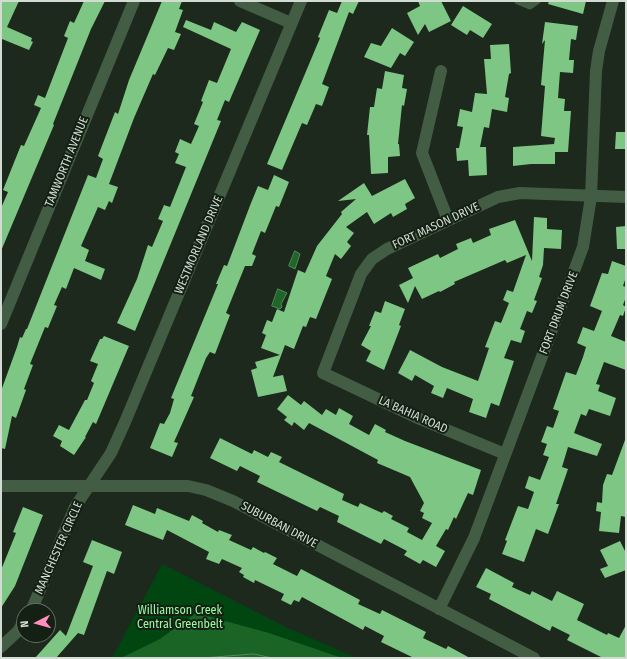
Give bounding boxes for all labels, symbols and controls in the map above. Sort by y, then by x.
street label: TAMWORTH AVENUE [42,115,92,209]
street label: WESTMORLAND DRIVE [172,194,226,296]
street label: FORT MASON DRIVE [390,200,482,252]
street label: FORT DRUM DRIVE [537,270,581,356]
street label: LA BAHIA ROAD [376,393,450,437]
street label: MANCHESTER CIRCLE [32,499,86,597]
street label: SUBURBAN DRIVE [238,499,320,551]
north arrow [16,603,56,643]
park label: Williamson Creek Central Greenbelt [137,604,223,632]
text: N [18,620,31,628]

